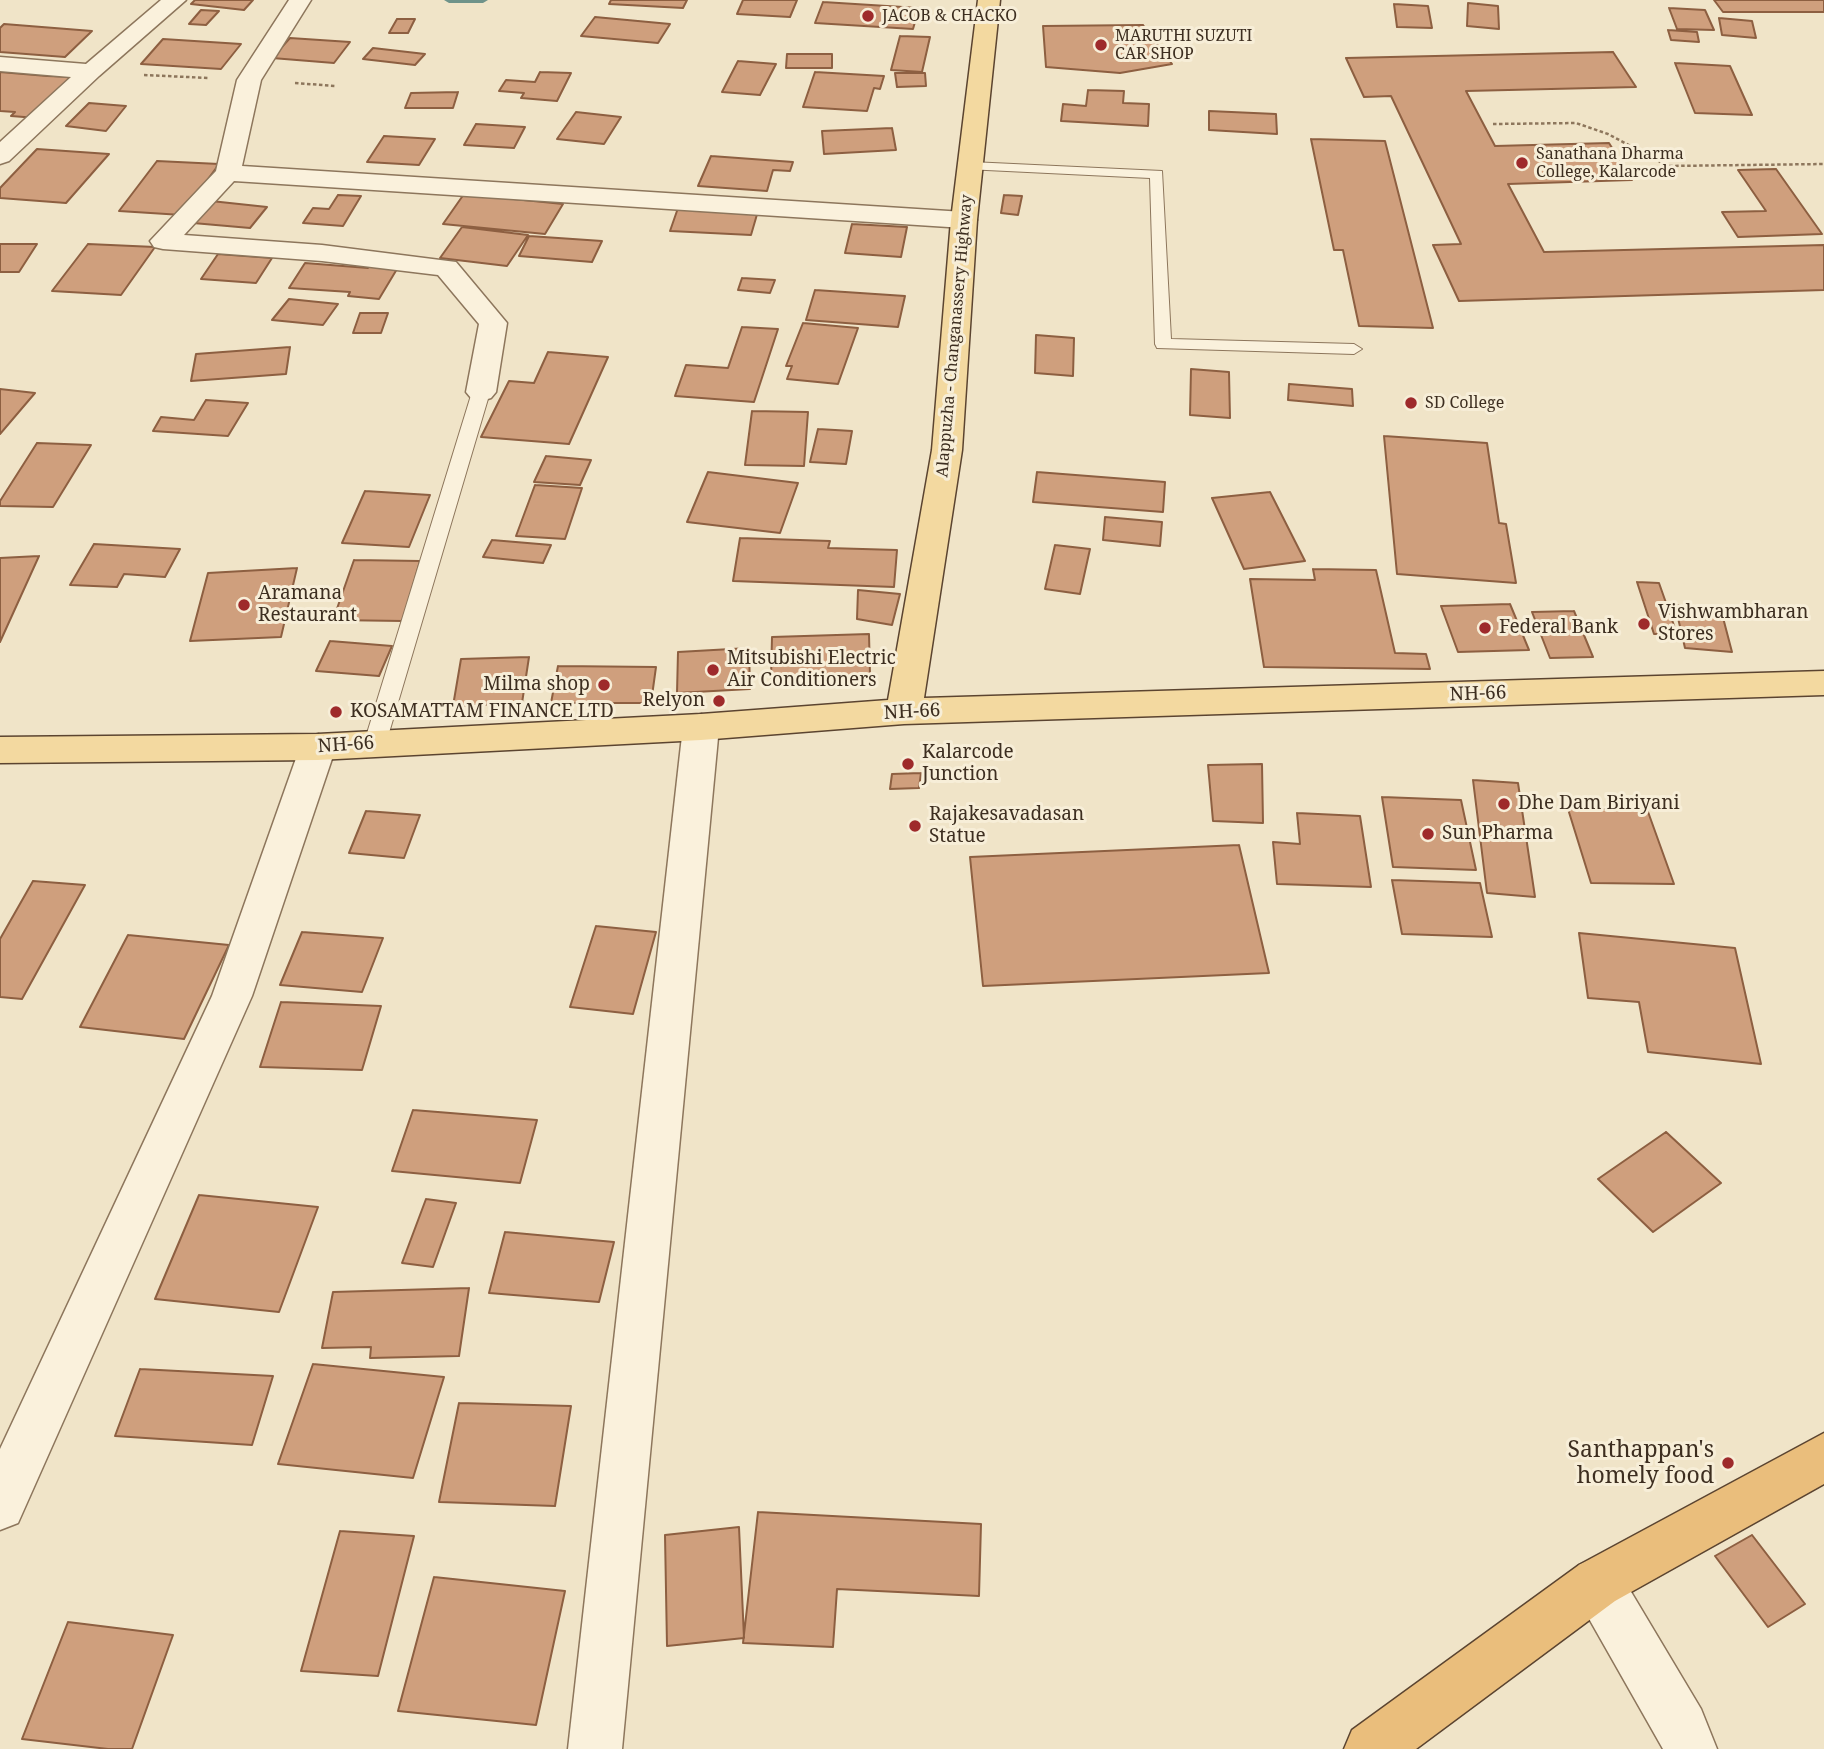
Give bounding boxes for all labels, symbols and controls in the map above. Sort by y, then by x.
place label: JACOB & CHACKO [882,6,1017,26]
marker: JACOB & CHACKO [860,8,876,24]
place label: MARUTHI SUZUTI CAR SHOP [1115,26,1252,64]
marker: MARUTHI SUZUTI CAR SHOP [1093,37,1109,53]
place label: Sanathana Dharma College, Kalarcode [1536,144,1684,182]
marker: Sanathana Dharma College, Kalarcode [1514,155,1530,171]
street label: Alappuzha - Changanassery Highway [933,194,977,478]
place label: SD College [1425,393,1504,413]
marker: SD College [1403,395,1419,411]
place label: Aramana Restaurant [258,583,357,627]
marker: Aramana Restaurant [236,597,252,613]
place label: Vishwambharan Stores [1658,602,1809,646]
marker: Vishwambharan Stores [1636,616,1652,632]
place label: Federal Bank [1499,617,1618,639]
marker: Federal Bank [1477,620,1493,636]
place label: Mitsubishi Electric Air Conditioners [727,648,896,692]
marker: Mitsubishi Electric Air Conditioners [705,662,721,678]
place label: Milma shop [483,674,590,696]
marker: Milma shop [596,677,612,693]
street label: NH-66 [1449,682,1507,706]
place label: Relyon [643,690,705,712]
marker: Relyon [711,693,727,709]
street label: NH-66 [883,699,941,725]
place label: KOSAMATTAM FINANCE LTD [350,701,614,723]
marker: KOSAMATTAM FINANCE LTD [328,704,344,720]
street label: NH-66 [317,732,375,758]
place label: Kalarcode Junction [922,742,1014,786]
marker: Kalarcode Junction [900,756,916,772]
place label: Dhe Dam Biriyani [1518,793,1680,815]
marker: Dhe Dam Biriyani [1496,796,1512,812]
place label: Rajakesavadasan Statue [929,804,1084,848]
marker: Rajakesavadasan Statue [907,818,923,834]
place label: Sun Pharma [1442,823,1553,845]
marker: Sun Pharma [1420,826,1436,842]
place label: Santhappan's homely food [1568,1436,1714,1490]
marker: Santhappan's homely food [1720,1455,1736,1471]

